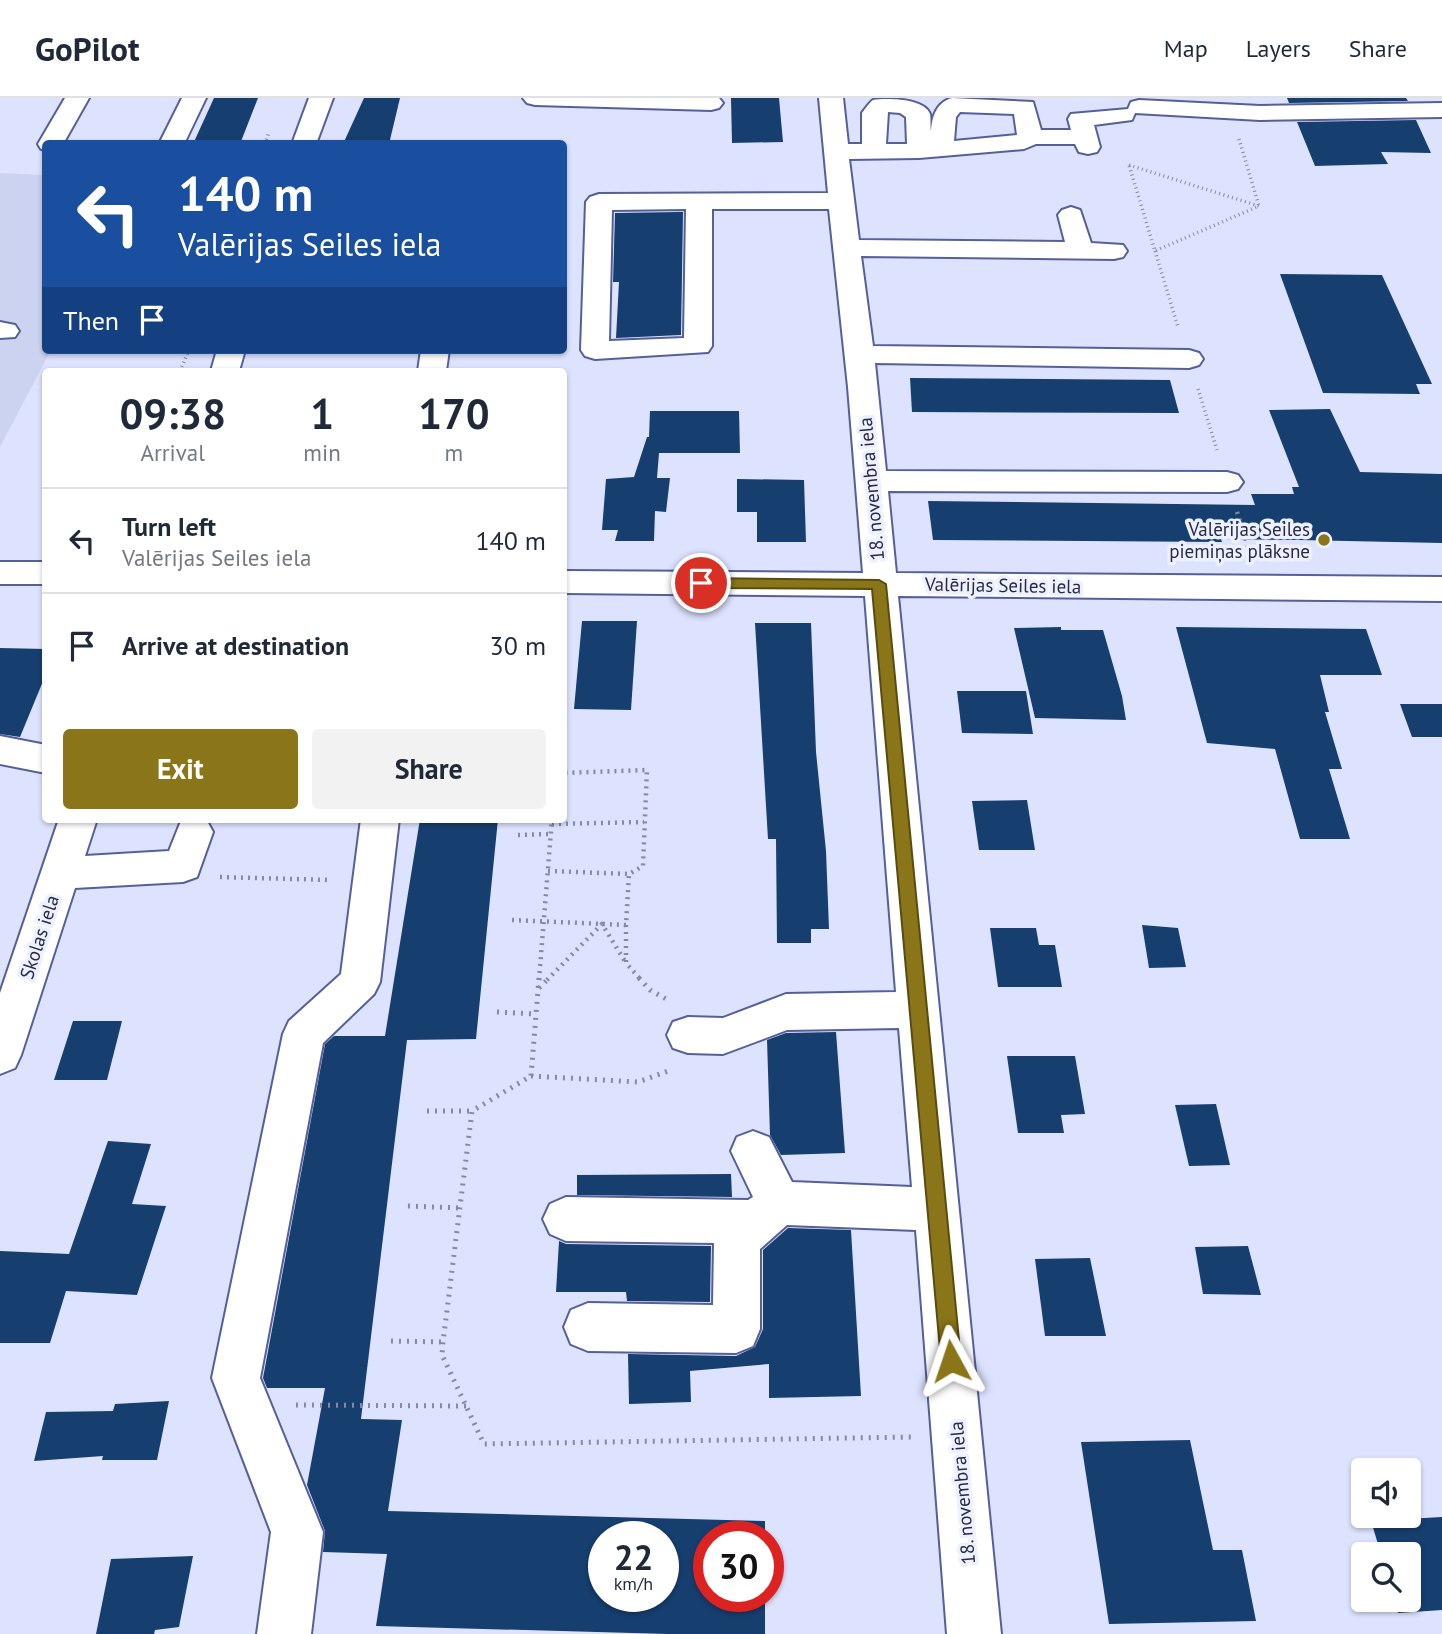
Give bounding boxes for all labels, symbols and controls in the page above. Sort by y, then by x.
text: GoPilot [35,27,140,70]
text: Map [1164,33,1208,64]
text: Layers [1246,33,1311,64]
text: Share [1349,33,1407,64]
text: 140 m [178,161,313,225]
icon: left [63,168,154,259]
text: Valērijas Seiles iela [178,223,441,265]
icon: arrive [133,301,171,339]
text: Then [63,304,119,337]
text: 09:38 [119,386,226,441]
text: 1 [310,386,334,441]
text: 170 [418,386,490,441]
street label: 18. novembra iela [853,416,889,562]
text: Arrival [140,438,205,467]
text: min [303,438,341,467]
text: m [445,438,463,467]
text: Turn left [122,510,216,543]
place label: Valērijas Seiles piemiņas plāksne [1169,517,1310,563]
icon: left [63,522,101,560]
text: 140 m [475,524,546,557]
marker: Valērijas Seiles piemiņas plāksne [1316,532,1332,548]
text: Valērijas Seiles iela [122,543,311,572]
pin [671,553,731,613]
icon: arrive [682,564,720,602]
street label: Valērijas Seiles iela [924,572,1081,598]
icon: arrive [63,627,101,665]
text: Arrive at destination [122,629,349,662]
text: 30 m [490,629,546,662]
button: Exit [63,729,298,809]
button: Share [312,729,546,809]
street label: Skolas iela [14,892,64,982]
position arrow [914,1324,988,1398]
street label: 18. novembra iela [944,1420,980,1566]
map controls [1351,1458,1421,1612]
button: sound [1351,1458,1421,1528]
speed limit sign: 30 [693,1521,784,1612]
text: 22 [614,1534,653,1580]
button: search [1351,1542,1421,1612]
text: km/h [614,1572,653,1595]

